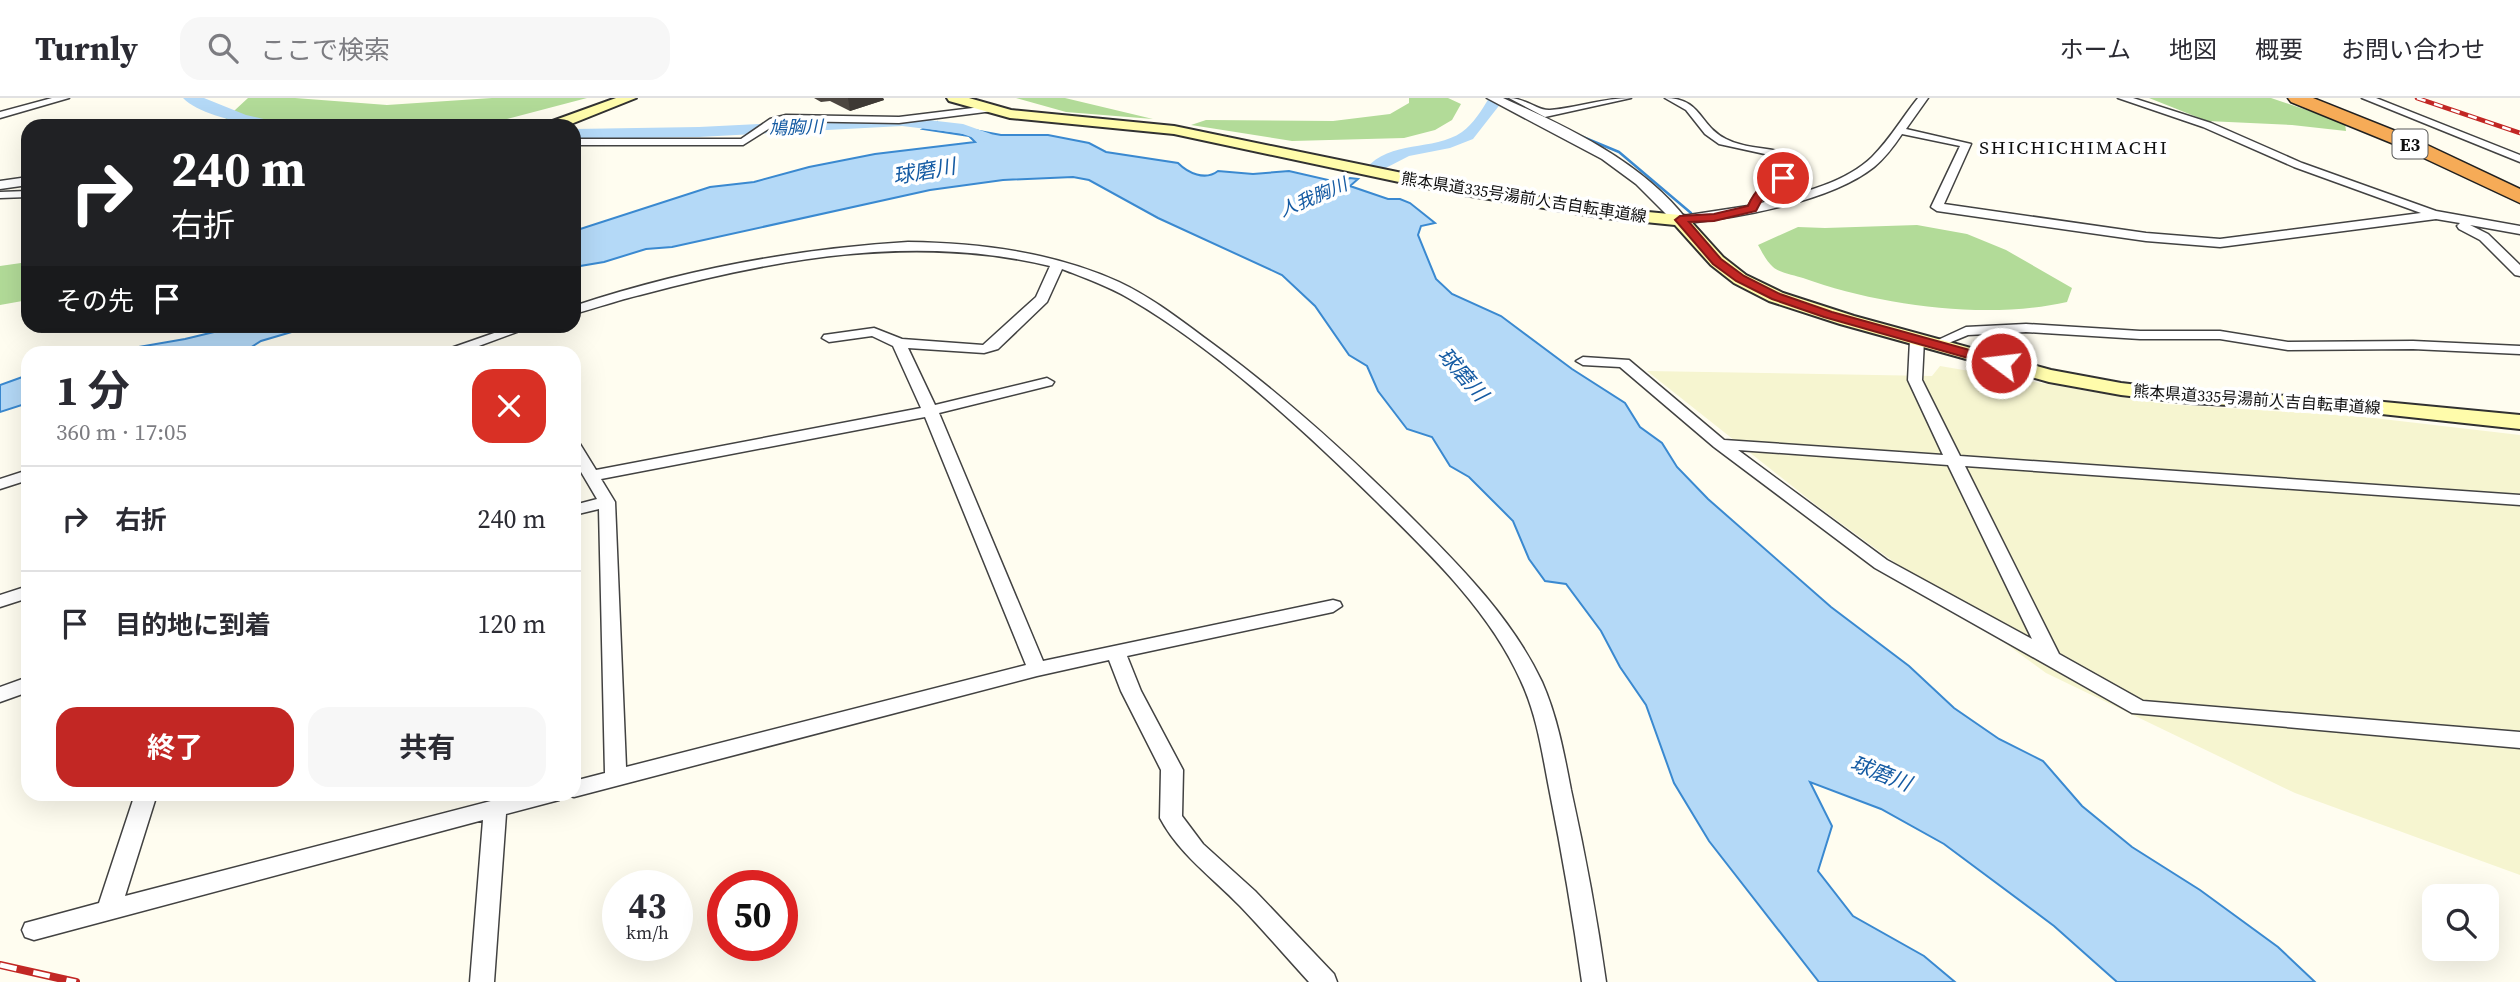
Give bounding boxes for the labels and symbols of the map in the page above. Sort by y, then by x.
water label: 鳩胸川 [769,113,825,140]
road number: E3 [2392,130,2428,158]
district label: SHICHICHIMACHI [1979,134,2169,160]
pin [1753,148,1813,208]
water label: 球磨川 [890,151,960,191]
street label: 熊本県道335号湯前人吉自転車道線 [1400,167,1648,227]
water label: 人我胸川 [1275,171,1353,223]
position arrow [1964,326,2038,400]
water label: 球磨川 [1431,341,1496,409]
street label: 熊本県道335号湯前人吉自転車道線 [2133,379,2381,419]
water label: 球磨川 [1846,748,1917,799]
speed limit sign: 50 [707,870,798,961]

